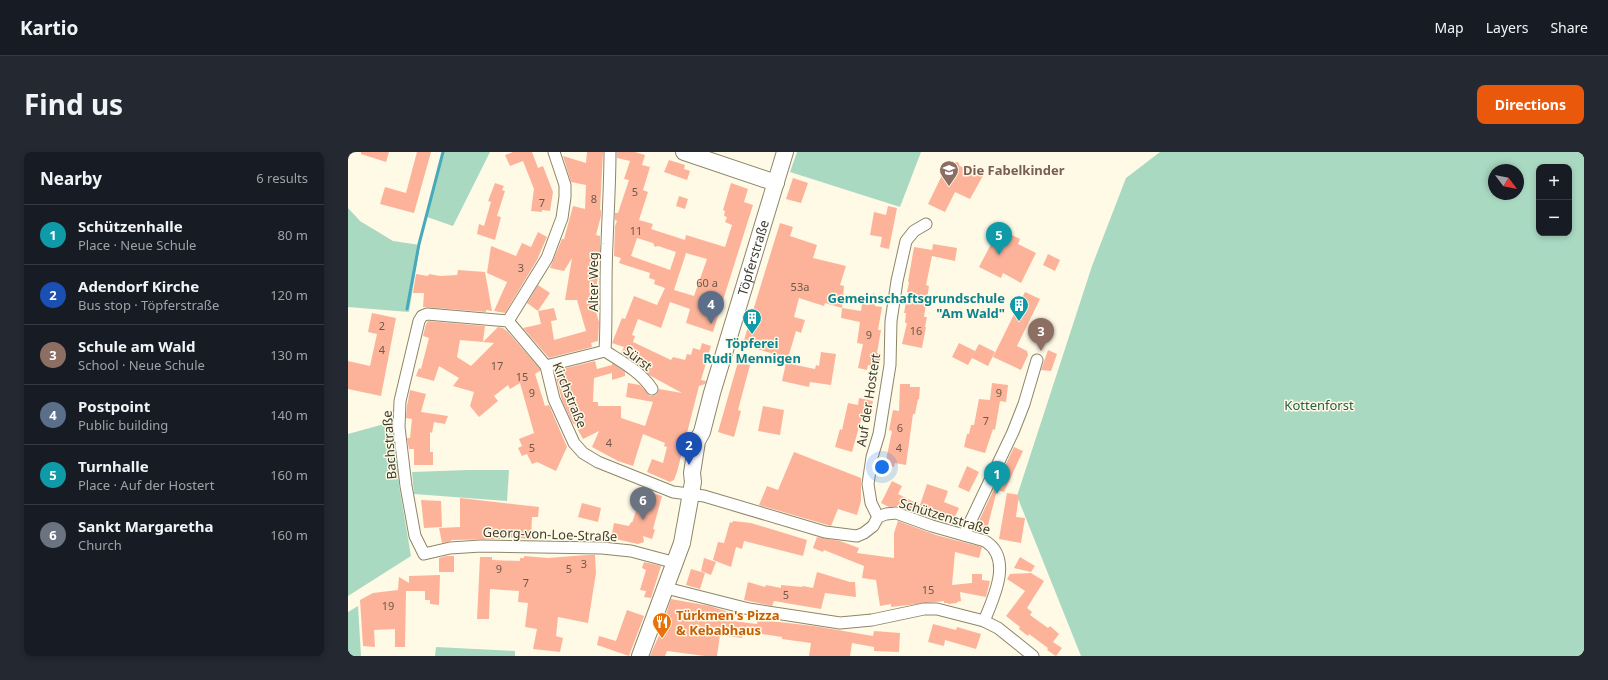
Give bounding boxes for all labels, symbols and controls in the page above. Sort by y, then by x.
text: Kartio [20,15,78,41]
text: Map [1435,18,1464,37]
text: Layers [1486,18,1528,37]
text: Share [1550,18,1588,37]
text: Find us [24,85,123,123]
button: Directions [1477,85,1584,124]
school or university icon: Die Fabelkinder [938,159,960,187]
place label: Die Fabelkinder [963,161,1065,179]
north arrow [1488,164,1524,200]
map controls [1536,164,1572,236]
button: + [1536,164,1572,200]
text: Nearby [40,167,102,190]
text: 6 results [256,169,308,187]
house number: 5 [632,184,638,199]
house number: 8 [591,191,597,206]
house number: 7 [539,195,545,210]
button: − [1536,200,1572,236]
text: Schützenhalle [78,216,183,236]
street label: Töpferstraße [733,218,773,298]
pin: 5 [986,222,1012,255]
house number: 11 [630,223,642,238]
text: 1 [49,226,57,244]
text: 80 m [278,226,308,244]
text: Place · Neue Schule [78,236,196,254]
street label: Alter Weg [584,252,602,312]
house number: 3 [518,260,524,275]
house number: 60 a [696,275,718,290]
text: Adendorf Kirche [78,276,199,296]
house number: 53a [791,279,809,294]
text: 2 [49,286,57,304]
text: 120 m [270,286,308,304]
place label: Gemeinschaftsgrundschule "Am Wald" [827,289,1005,322]
pin: 4 [698,291,724,324]
building icon: Gemeinschaftsgrundschule "Am Wald" [1008,294,1030,322]
text: Bus stop · Töpferstraße [78,296,219,314]
building icon: Töpferei Rudi Mennigen [741,307,763,335]
house number: 2 [379,318,385,333]
pin: 3 [1028,318,1054,351]
house number: 16 [910,323,922,338]
house number: 9 [866,327,872,342]
place label: Töpferei Rudi Mennigen [703,334,801,367]
text: Schule am Wald [78,336,195,356]
street label: Sürst [620,341,656,375]
house number: 4 [379,342,386,357]
text: 3 [49,346,57,364]
text: 130 m [270,346,308,364]
street label: Auf der Hostert [852,352,884,448]
text: School · Neue Schule [78,356,205,374]
house number: 17 [491,358,503,373]
street label: Kirchstraße [549,359,591,431]
house number: 15 [516,369,528,384]
house number: 9 [529,385,535,400]
house number: 9 [996,385,1002,400]
text: Postpoint [78,396,150,416]
park label: Kottenforst [1284,396,1354,414]
text: 4 [49,406,57,424]
text: 140 m [270,406,308,424]
street label: Bachstraße [378,410,400,480]
house number: 7 [983,413,989,428]
text: Public building [78,416,168,434]
house number: 6 [897,420,903,435]
pin: 2 [676,432,702,465]
house number: 4 [606,435,613,450]
house number: 5 [529,440,535,455]
house number: 4 [896,440,903,455]
text: Turnhalle [78,456,149,476]
your location [872,457,892,477]
pin: 1 [984,461,1010,494]
text: 5 [49,466,57,484]
text: 160 m [270,466,308,484]
text: Place · Auf der Hostert [78,476,214,494]
pin: 6 [630,487,656,520]
street label: Schützenstraße [897,494,993,538]
text: Sankt Margaretha [78,516,213,536]
street label: Georg-von-Loe-Straße [482,523,618,545]
text: 6 [49,526,57,544]
text: 160 m [270,526,308,544]
text: Church [78,536,122,554]
house number: 3 [581,556,587,571]
house number: 9 [496,561,502,576]
house number: 5 [566,561,572,576]
house number: 7 [523,575,529,590]
house number: 15 [922,582,934,597]
house number: 5 [783,587,789,602]
house number: 19 [382,598,394,613]
place label: Türkmen's Pizza & Kebabhaus [676,606,779,639]
restaurant icon: Türkmen's Pizza & Kebabhaus [651,611,673,639]

